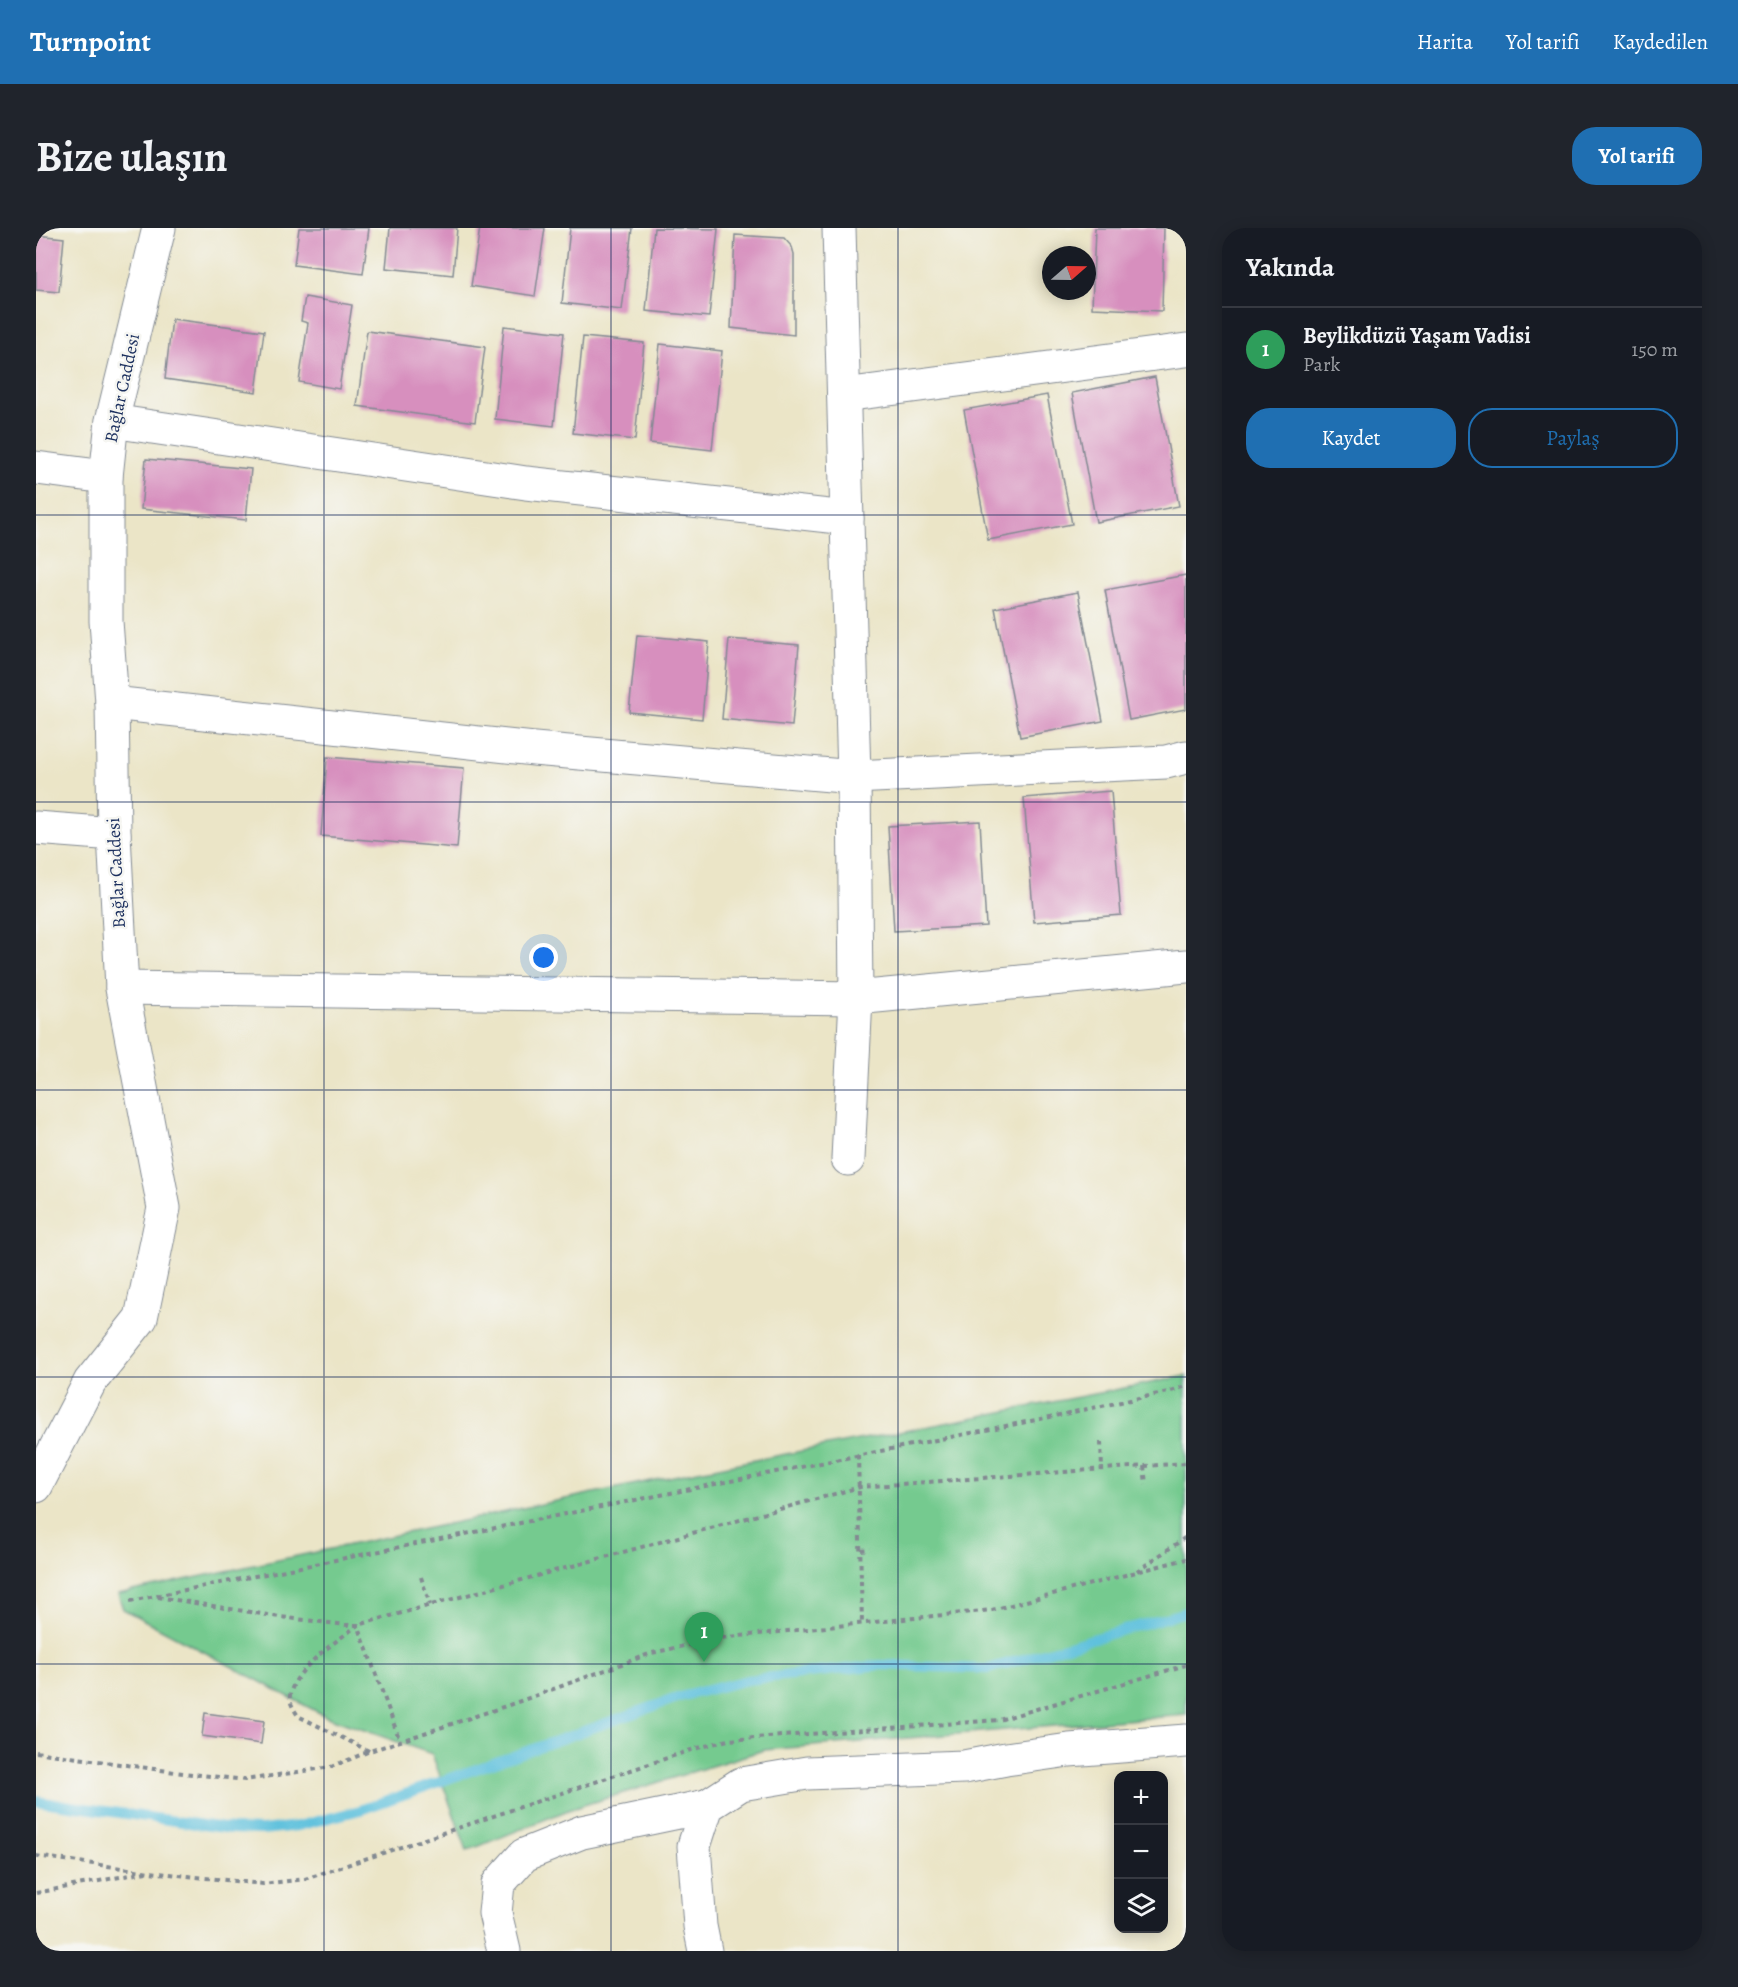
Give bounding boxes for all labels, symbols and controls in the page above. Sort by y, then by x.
text: Turnpoint [30,23,151,61]
text: Harita [1417,28,1473,56]
text: Yol tarifi [1506,28,1580,56]
text: Kaydedilen [1613,28,1708,56]
button: Yol tarifi [1572,127,1702,185]
text: Bize ulaşın [36,128,228,185]
north arrow [1042,246,1096,300]
text: Yakında [1246,250,1335,285]
text: Beylikdüzü Yaşam Vadisi [1303,321,1531,351]
street label: Bağlar Caddesi [99,331,145,445]
text: 1 [1262,336,1269,363]
text: 150 m [1631,336,1678,363]
text: Park [1303,351,1341,378]
button: Kaydet [1246,408,1456,468]
button: Paylaş [1468,408,1678,468]
street label: Bağlar Caddesi [101,817,131,929]
your location [529,943,558,972]
pin: 1 [684,1612,724,1662]
map controls [1114,1771,1168,1933]
button: + [1114,1771,1168,1825]
button: − [1114,1825,1168,1879]
button: layers [1114,1879,1168,1933]

